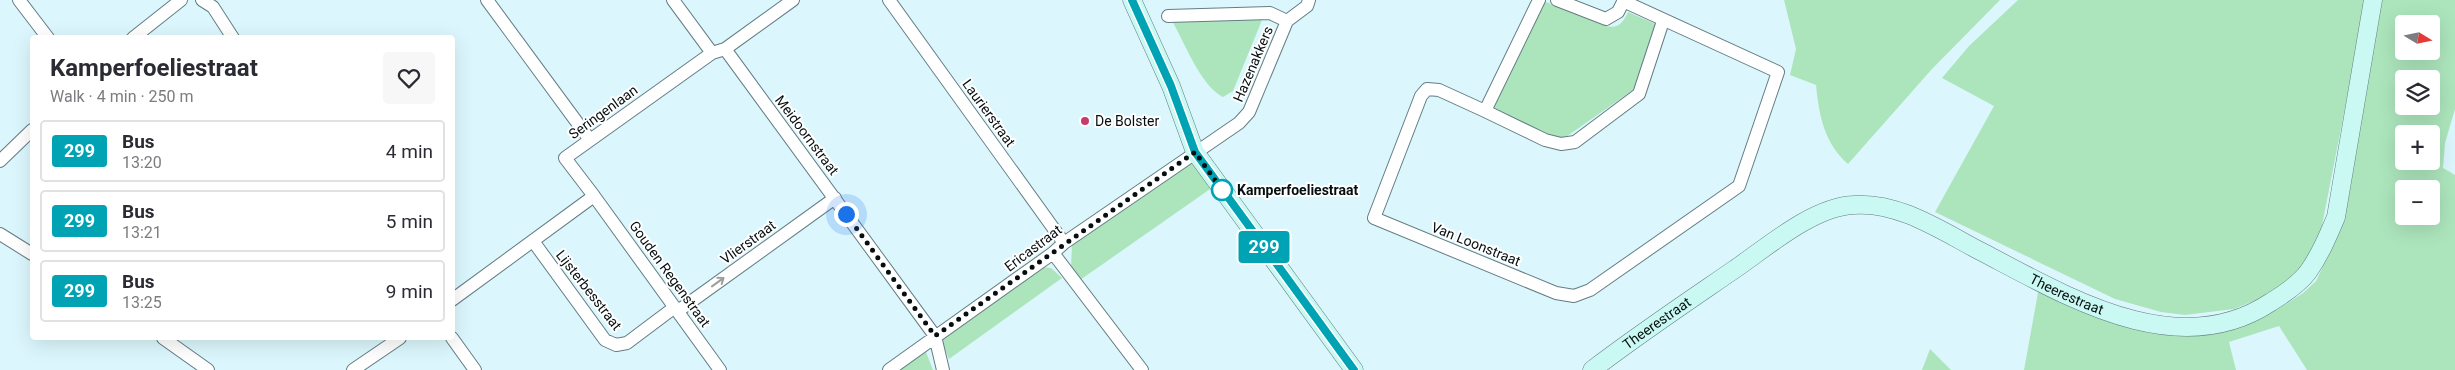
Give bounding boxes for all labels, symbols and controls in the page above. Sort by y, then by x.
north arrow [2395,15,2440,60]
map controls [2395,15,2440,225]
street label: Hazenakkers [1230,24,1276,104]
button: heart [383,52,435,104]
text: Kamperfoeliestraat [50,54,258,82]
button: layers [2395,70,2440,115]
street label: Laurierstraat [959,76,1019,150]
street label: Seringenlaan [566,82,640,142]
text: Walk · 4 min · 250 m [50,87,194,106]
street label: Meidoornstraat [772,92,842,178]
place label: De Bolster [1095,113,1159,129]
marker: De Bolster [1079,115,1091,127]
button: + [2395,125,2440,170]
text: Bus [122,130,155,153]
text: 299 [64,140,95,161]
text: 4 min [386,140,433,163]
text: 13:20 [122,153,162,172]
marker: Kamperfoeliestraat [1211,179,1233,201]
button: − [2395,180,2440,225]
place label: Kamperfoeliestraat [1237,182,1358,198]
text: Bus [122,200,155,223]
your location [834,202,859,227]
text: 299 [64,210,95,231]
text: 5 min [386,210,433,233]
street label: Vlierstraat [717,216,779,267]
street label: Gouden Regenstraat [626,218,714,330]
street label: Van Loonstraat [1429,219,1523,269]
street label: Ericastraat [1001,221,1065,275]
text: 13:21 [122,223,162,242]
line badge: 299 [1235,231,1293,263]
text: 299 [1249,236,1279,257]
street label: Lijsterbesstraat [553,247,625,333]
text: Bus [122,270,155,293]
street label: Theerestraat [2027,271,2106,318]
one-way arrow [711,277,725,287]
text: 299 [64,280,95,301]
text: 9 min [386,280,433,303]
text: 13:25 [122,293,162,312]
street label: Theerestraat [1620,294,1694,352]

